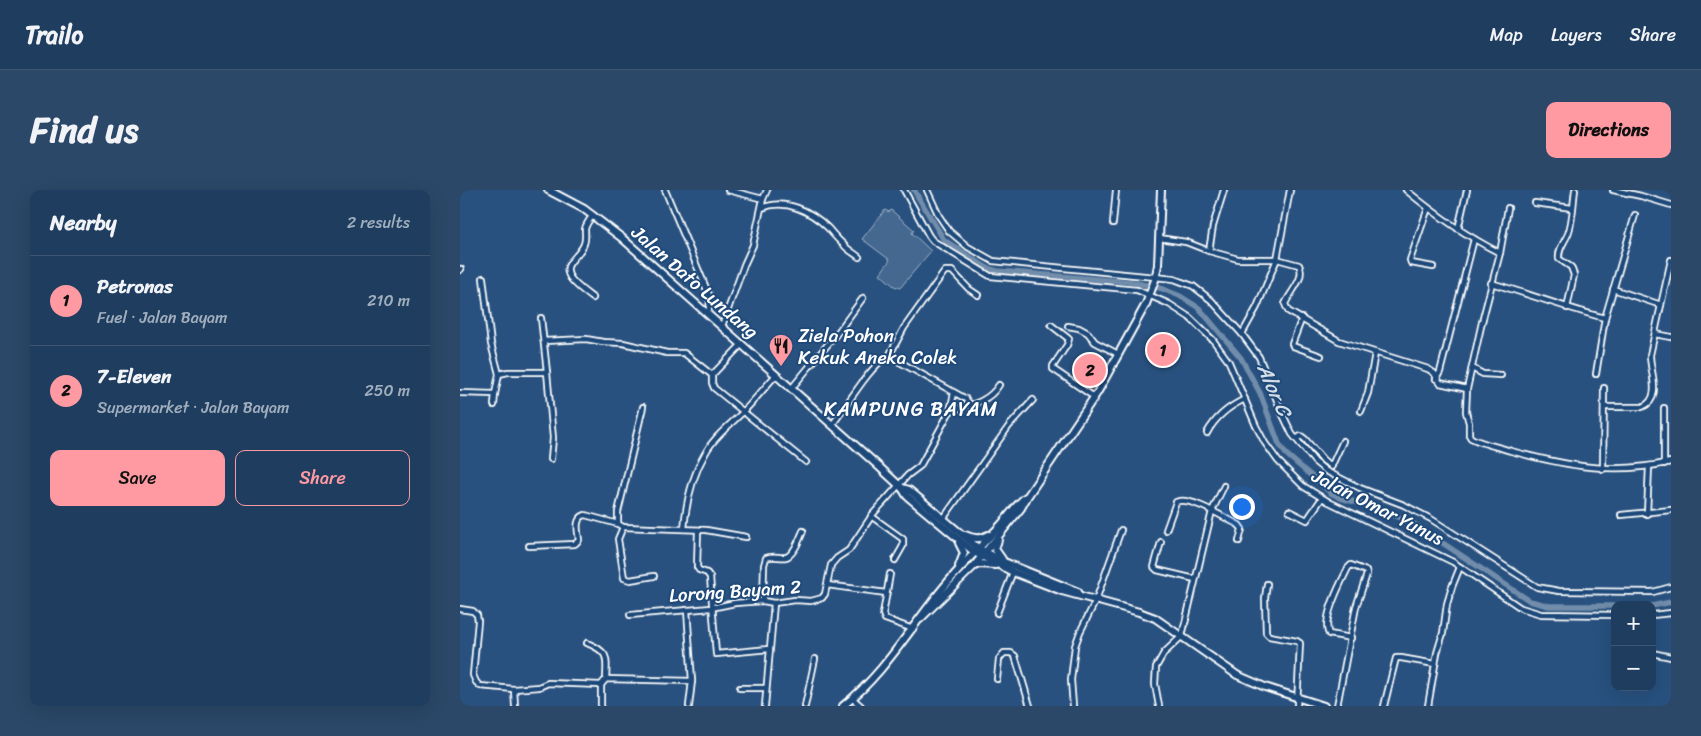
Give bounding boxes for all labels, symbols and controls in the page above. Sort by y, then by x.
text: Trailo [25,14,83,56]
text: Map [1490,19,1523,51]
text: Layers [1551,19,1602,51]
text: Share [1630,19,1676,51]
text: Find us [30,99,138,161]
button: Directions [1546,102,1671,158]
text: Nearby [50,204,116,242]
text: 2 results [347,208,410,237]
street label: Jalan Dato Lundang [623,216,767,347]
text: Petronas [97,270,173,303]
text: 1 [63,286,69,315]
text: 210 m [367,286,410,315]
text: Fuel · Jalan Bayam [97,303,227,332]
place label: Ziela Pohon Kekuk Aneka Colek [798,319,957,374]
pin: 1 [1147,331,1179,369]
restaurant icon: Ziela Pohon Kekuk Aneka Colek [768,333,794,367]
pin: 2 [1074,351,1106,389]
water label: Alor C [1246,357,1302,424]
text: 7-Eleven [97,360,171,393]
text: 2 [61,376,71,405]
text: 250 m [364,376,410,405]
district label: KAMPUNG BAYAM [824,392,998,427]
text: Supermarket · Jalan Bayam [97,393,289,422]
button: Save [50,450,225,506]
button: Share [235,450,410,506]
street label: Jalan Omar Yunus [1305,459,1450,555]
your location [1229,494,1255,520]
street label: Lorong Bayam 2 [668,570,802,612]
map controls [1611,601,1656,691]
button: + [1611,601,1656,646]
button: − [1611,646,1656,691]

